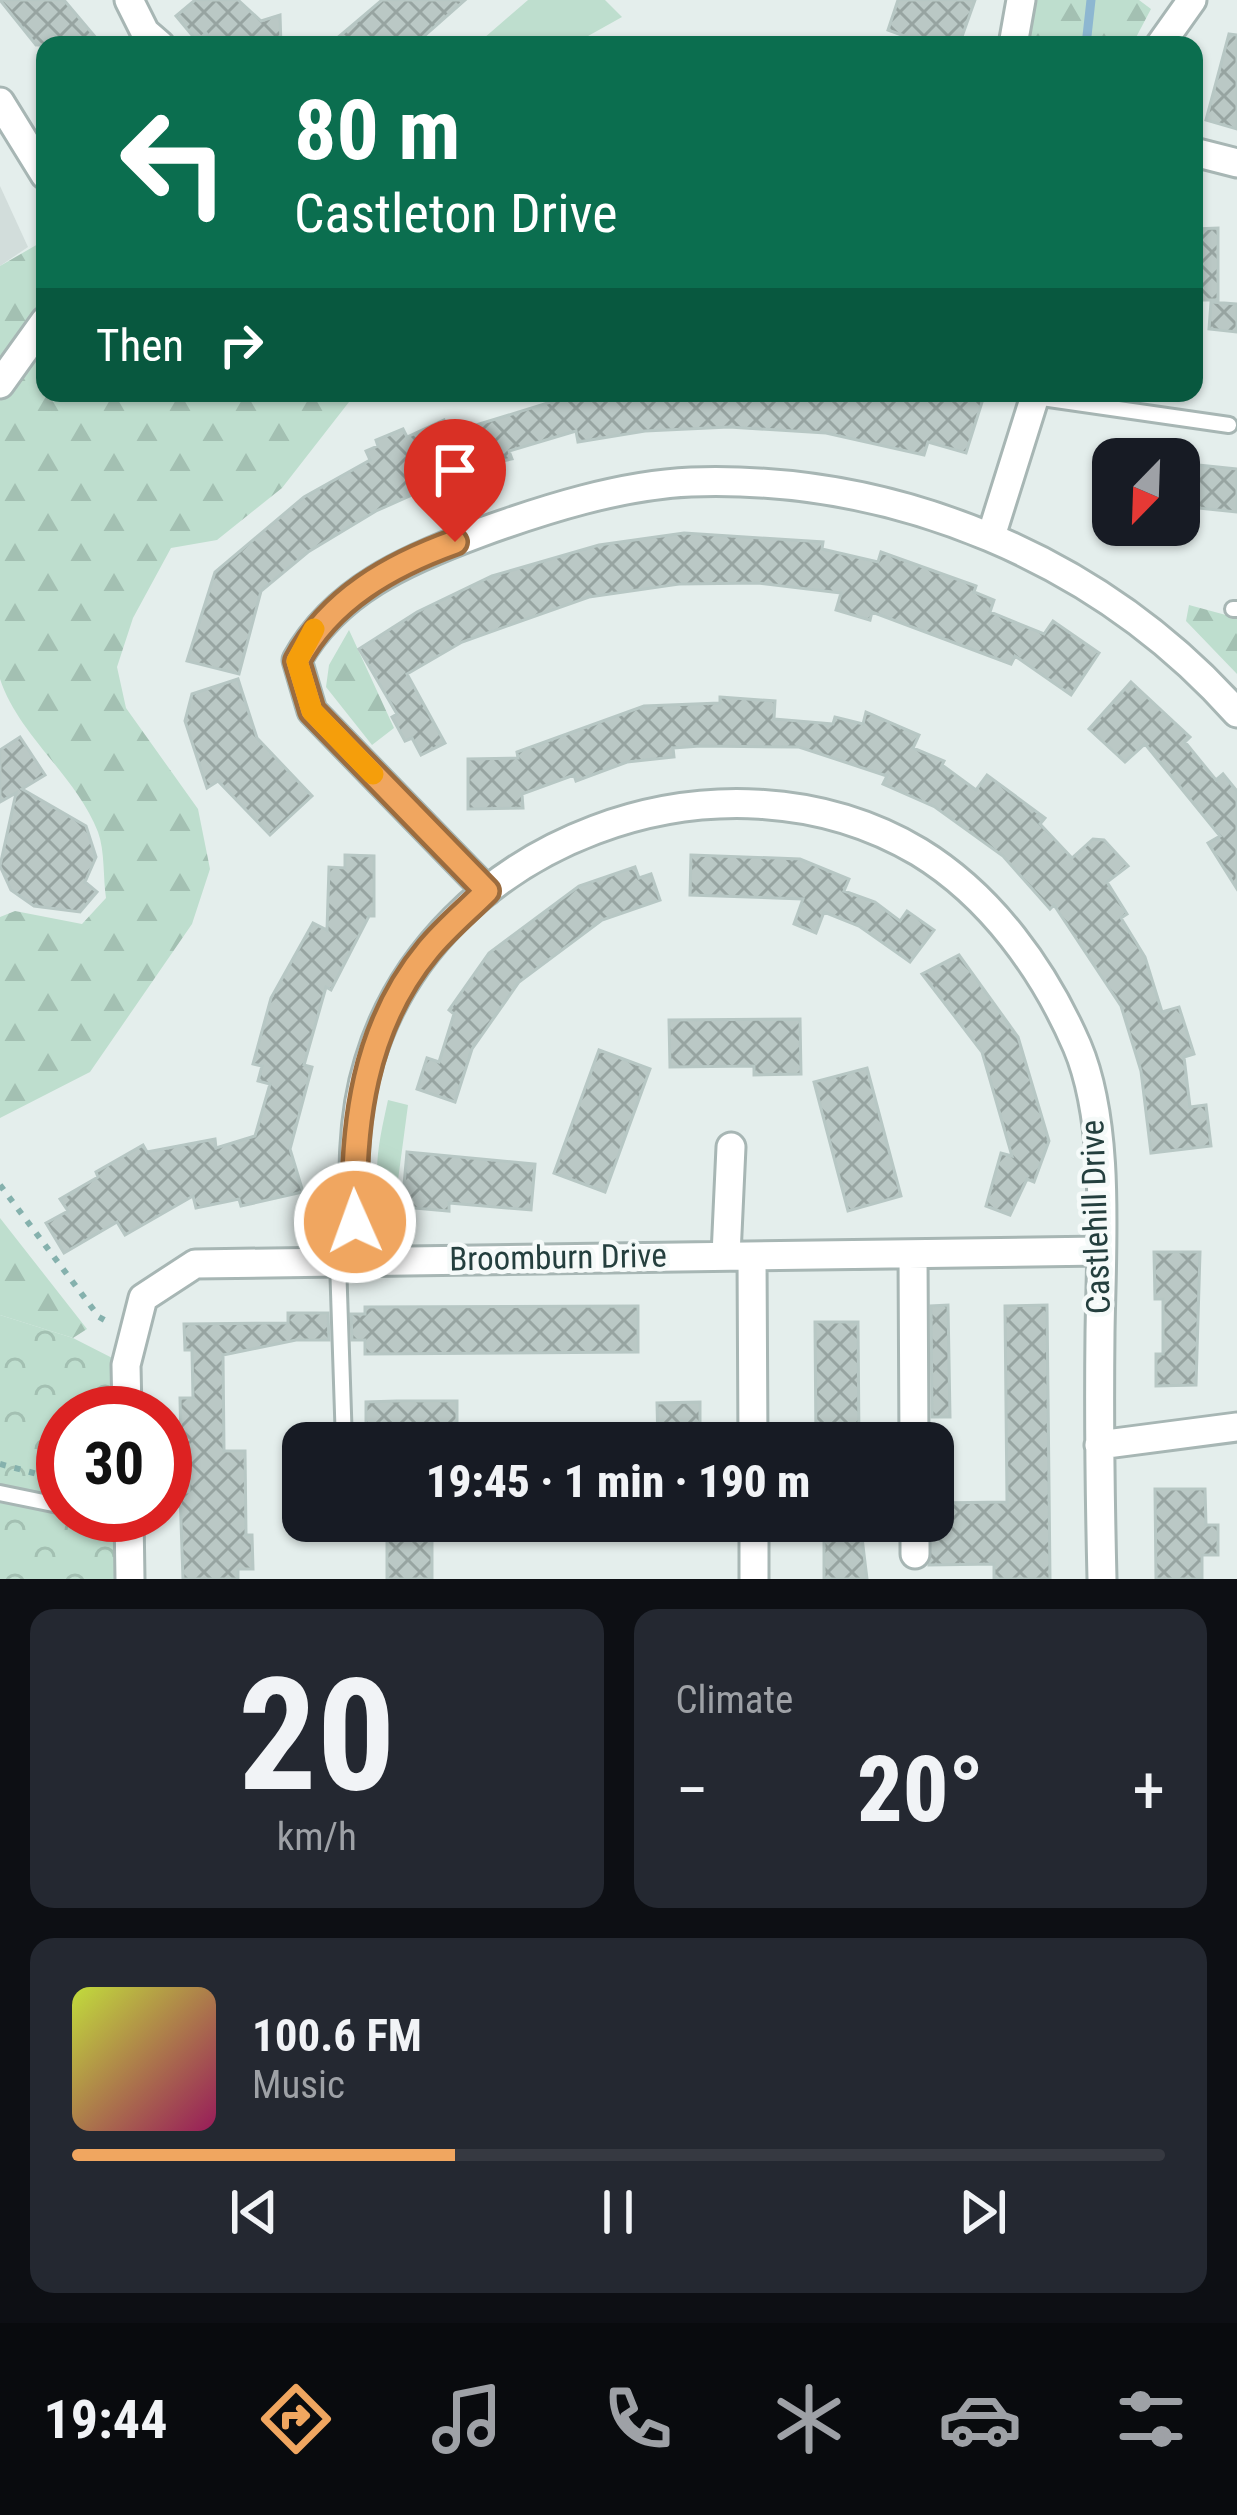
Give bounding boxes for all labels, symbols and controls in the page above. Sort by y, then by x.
text: 80 m [294,81,461,180]
icon: left [96,84,252,240]
text: Castleton Drive [294,182,618,245]
icon: right [208,312,274,378]
text: Then [96,319,184,372]
pin [404,419,506,542]
icon: arrive [422,437,488,503]
north arrow [1092,438,1200,546]
map controls [1092,438,1200,546]
street label: Castlehill Drive [1072,1119,1118,1315]
position arrow [292,1159,418,1285]
street label: Broomburn Drive [449,1236,667,1278]
speed limit sign: 30 [36,1386,192,1542]
text: 19:45 · 1 min · 190 m [426,1455,810,1508]
text: 20 [238,1644,396,1827]
text: Climate [676,1677,793,1723]
text: 20° [857,1738,984,1843]
text: − [676,1752,709,1829]
text: + [1132,1752,1165,1829]
text: km/h [277,1814,357,1860]
text: 100.6 FM [252,2009,422,2062]
text: Music [252,2062,345,2108]
icon: previous [221,2179,287,2245]
icon: pause [585,2179,651,2245]
icon: next [950,2179,1016,2245]
icon: directions [254,2377,338,2461]
icon: music [425,2377,509,2461]
icon: phone [596,2377,680,2461]
icon: climate [767,2377,851,2461]
icon: car [938,2377,1022,2461]
icon: filters [1109,2377,1193,2461]
text: 19:44 [44,2388,167,2451]

